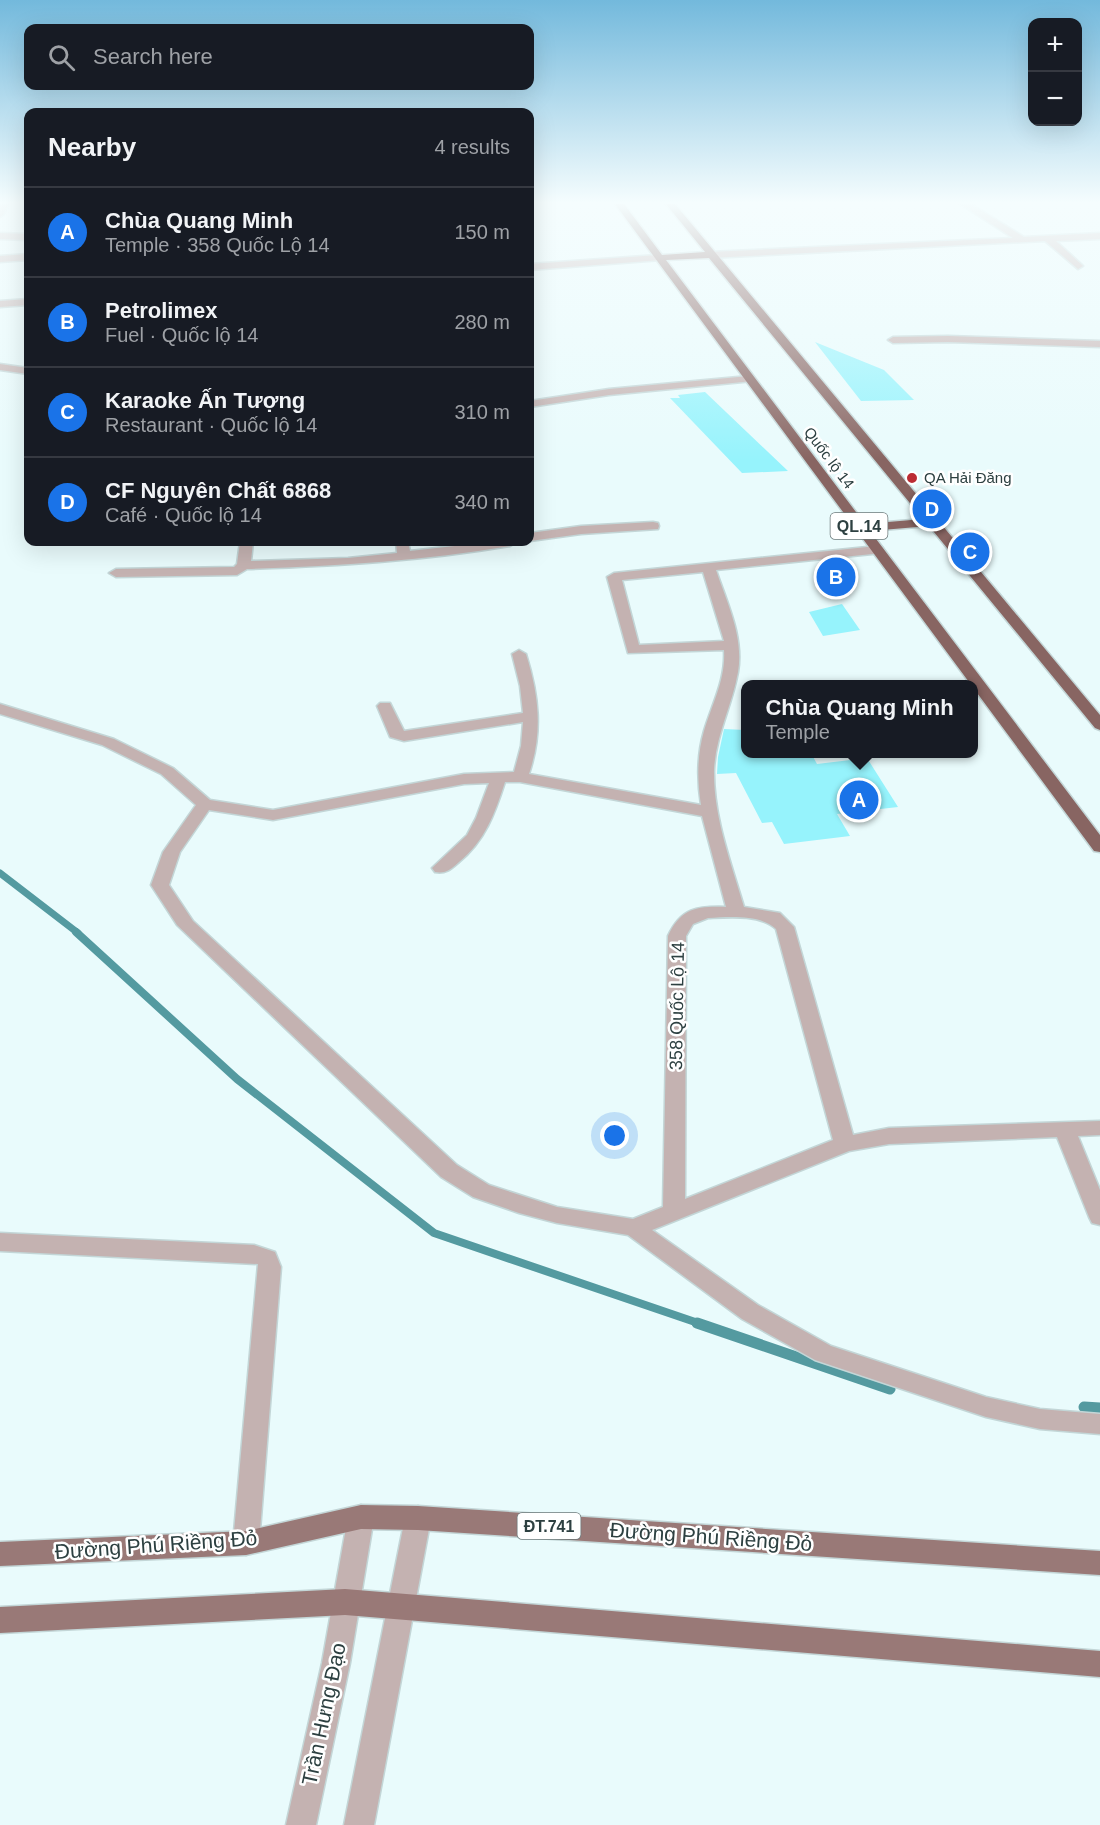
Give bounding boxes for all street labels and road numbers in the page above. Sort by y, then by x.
street label: Quốc lộ 14 [801,424,858,492]
road number: QL.14 [830,513,888,539]
street label: 358 Quốc Lộ 14 [666,942,688,1070]
road number: ĐT.741 [518,1513,580,1539]
street label: Đường Phú Riềng Đỏ [609,1518,813,1555]
street label: Đường Phú Riềng Đỏ [54,1526,258,1563]
street label: Trần Hưng Đạo [297,1640,350,1787]

